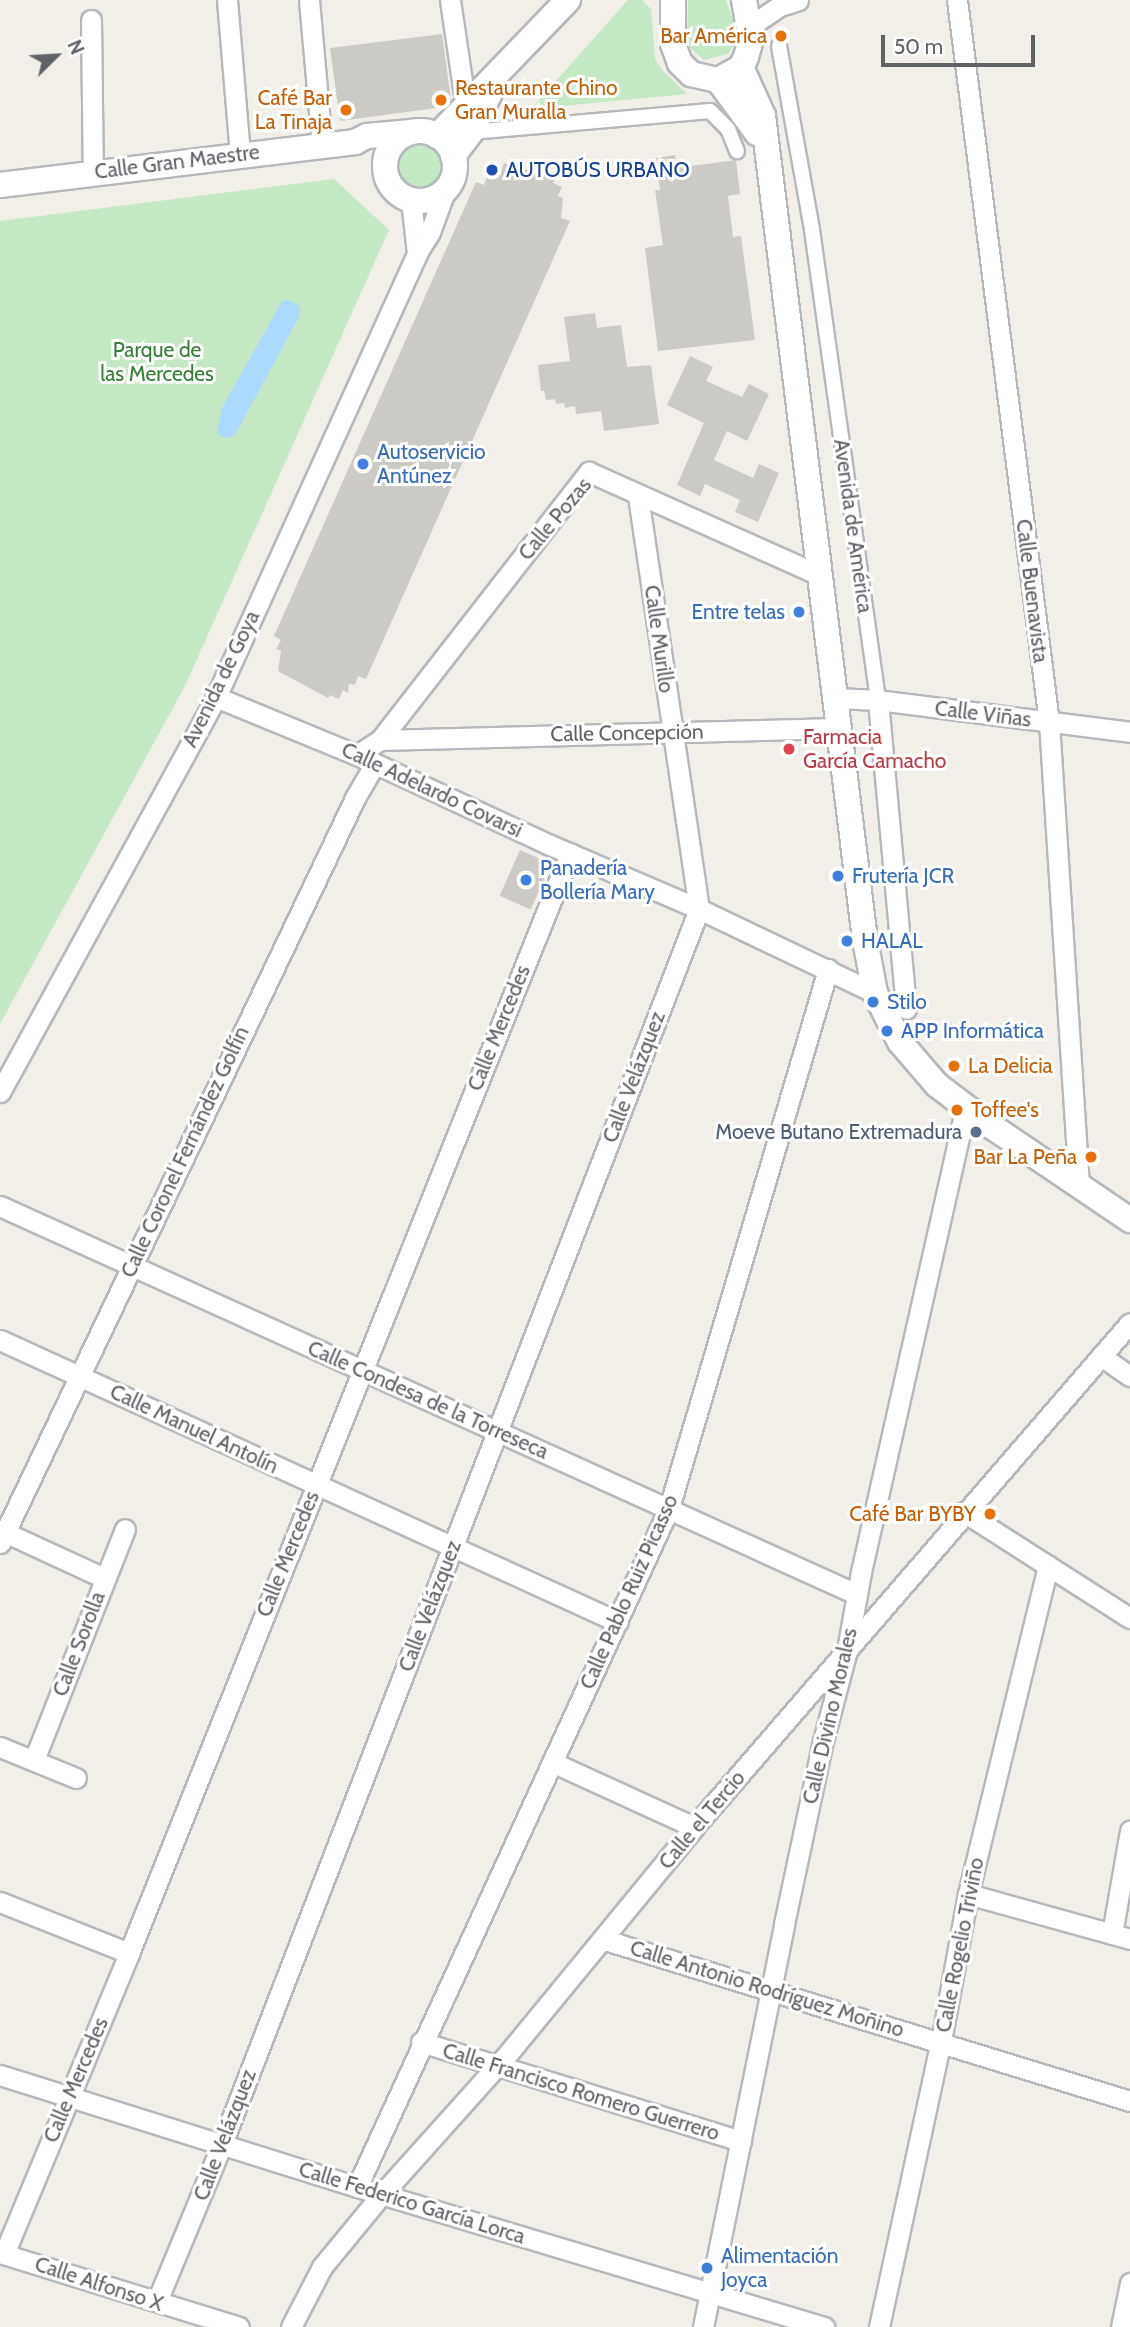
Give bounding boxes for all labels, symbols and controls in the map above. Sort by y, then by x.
north arrow [21,21,91,91]
scale bar [885,21,1039,65]
place label: Bar América [660,23,767,49]
marker: Bar América [773,28,789,44]
text: 50 m [894,34,943,59]
text: N [62,36,89,58]
place label: Restaurante Chino Gran Muralla [455,75,618,125]
place label: Café Bar La Tinaja [255,85,332,135]
marker: Restaurante Chino Gran Muralla [433,92,449,108]
marker: Café Bar La Tinaja [338,102,354,118]
street label: Calle Gran Maestre [93,139,261,185]
place label: AUTOBÚS URBANO [506,157,690,183]
marker: AUTOBÚS URBANO [484,162,500,178]
park label: Parque de las Mercedes [100,337,214,387]
street label: Avenida de América [828,437,878,615]
place label: Autoservicio Antúnez [377,439,486,489]
marker: Autoservicio Antúnez [355,456,371,472]
street label: Calle Pozas [513,473,597,565]
street label: Calle Buenavista [1011,518,1053,664]
street label: Calle Murillo [639,584,679,694]
place label: Entre telas [692,599,785,625]
marker: Entre telas [791,604,807,620]
street label: Avenida de Goya [177,607,265,751]
street label: Calle Viñas [933,696,1033,732]
street label: Calle Concepción [550,719,704,747]
place label: Farmacia García Camacho [803,724,946,774]
street label: Calle Adelardo Covarsi [337,737,527,843]
marker: Farmacia García Camacho [781,741,797,757]
place label: Panadería Bollería Mary [540,855,655,905]
place label: Frutería JCR [852,863,954,889]
marker: Frutería JCR [830,868,846,884]
marker: Panadería Bollería Mary [518,872,534,888]
place label: HALAL [861,928,923,954]
marker: HALAL [839,933,855,949]
street label: Calle Mercedes [462,961,536,1095]
place label: Stilo [887,989,927,1015]
marker: Stilo [865,994,881,1010]
street label: Calle Velázquez [597,1008,671,1146]
place label: APP Informática [901,1018,1044,1044]
street label: Calle Coronel Fernández Golfín [116,1022,254,1282]
marker: APP Informática [879,1023,895,1039]
place label: La Delicia [968,1053,1053,1079]
marker: La Delicia [946,1058,962,1074]
place label: Toffee's [971,1097,1039,1123]
marker: Toffee's [949,1102,965,1118]
place label: Moeve Butano Extremadura [715,1119,962,1145]
marker: Moeve Butano Extremadura [968,1124,984,1140]
place label: Bar La Peña [973,1144,1077,1170]
marker: Bar La Peña [1083,1149,1099,1165]
street label: Calle Condesa de la Torreseca [304,1335,552,1465]
street label: Calle Manuel Antolín [106,1379,282,1479]
street label: Calle Mercedes [251,1487,325,1621]
street label: Calle Pablo Ruiz Picasso [575,1491,683,1693]
place label: Café Bar BYBY [849,1501,976,1527]
marker: Café Bar BYBY [982,1506,998,1522]
street label: Calle Velázquez [393,1537,467,1675]
street label: Calle Sorolla [48,1588,110,1700]
street label: Calle Divino Morales [797,1626,863,1806]
street label: Calle el Tercio [653,1766,751,1874]
street label: Calle Rogelio Triviño [931,1855,989,2035]
street label: Calle Antonio Rodríguez Moñino [627,1935,907,2043]
street label: Calle Mercedes [38,2014,114,2146]
street label: Calle Francisco Romero Guerrero [440,2038,722,2146]
street label: Calle Velázquez [188,2066,262,2204]
street label: Calle Federico García Lorca [296,2157,528,2249]
place label: Alimentación Joyca [721,2243,838,2293]
street label: Calle Alfonso X [32,2251,166,2317]
marker: Alimentación Joyca [699,2260,715,2276]

